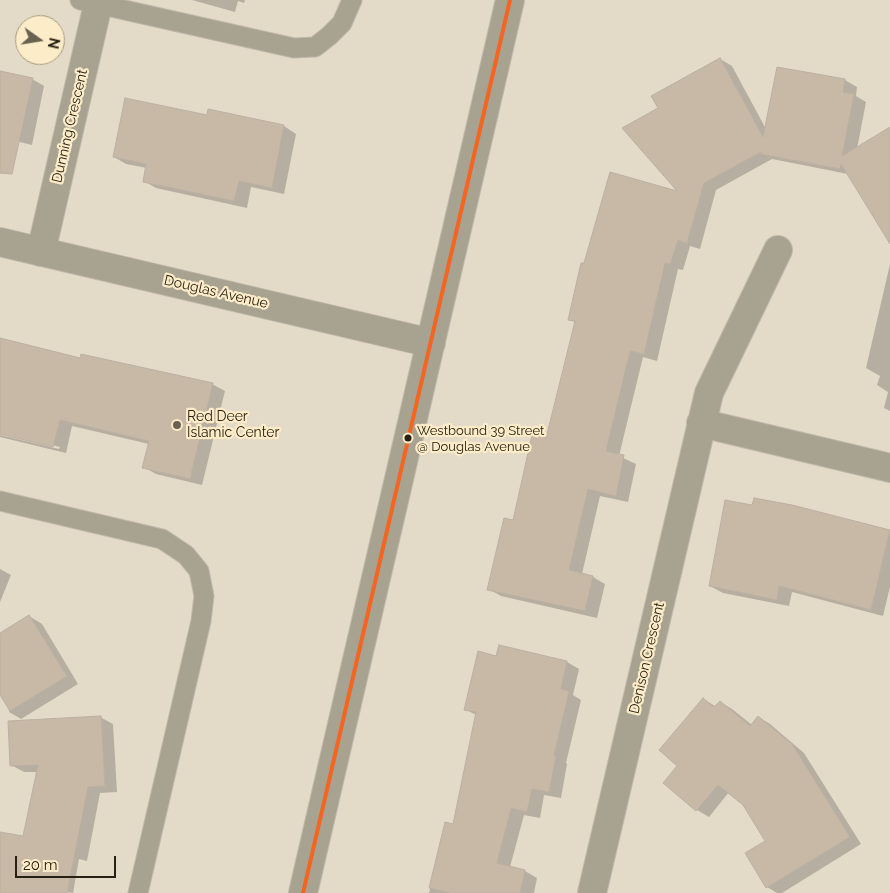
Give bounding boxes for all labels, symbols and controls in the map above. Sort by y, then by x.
north arrow [15,15,65,65]
text: N [45,36,63,50]
street label: Dunning Crescent [49,68,91,184]
street label: Douglas Avenue [162,272,270,312]
place label: Red Deer Islamic Center [187,409,279,442]
marker: Red Deer Islamic Center [171,419,183,431]
place label: Westbound 39 Street @ Douglas Avenue [417,423,544,454]
marker: Westbound 39 Street @ Douglas Avenue [403,433,413,443]
street label: Denison Crescent [626,600,668,716]
scale bar [18,846,119,878]
text: 20 m [23,856,58,874]

